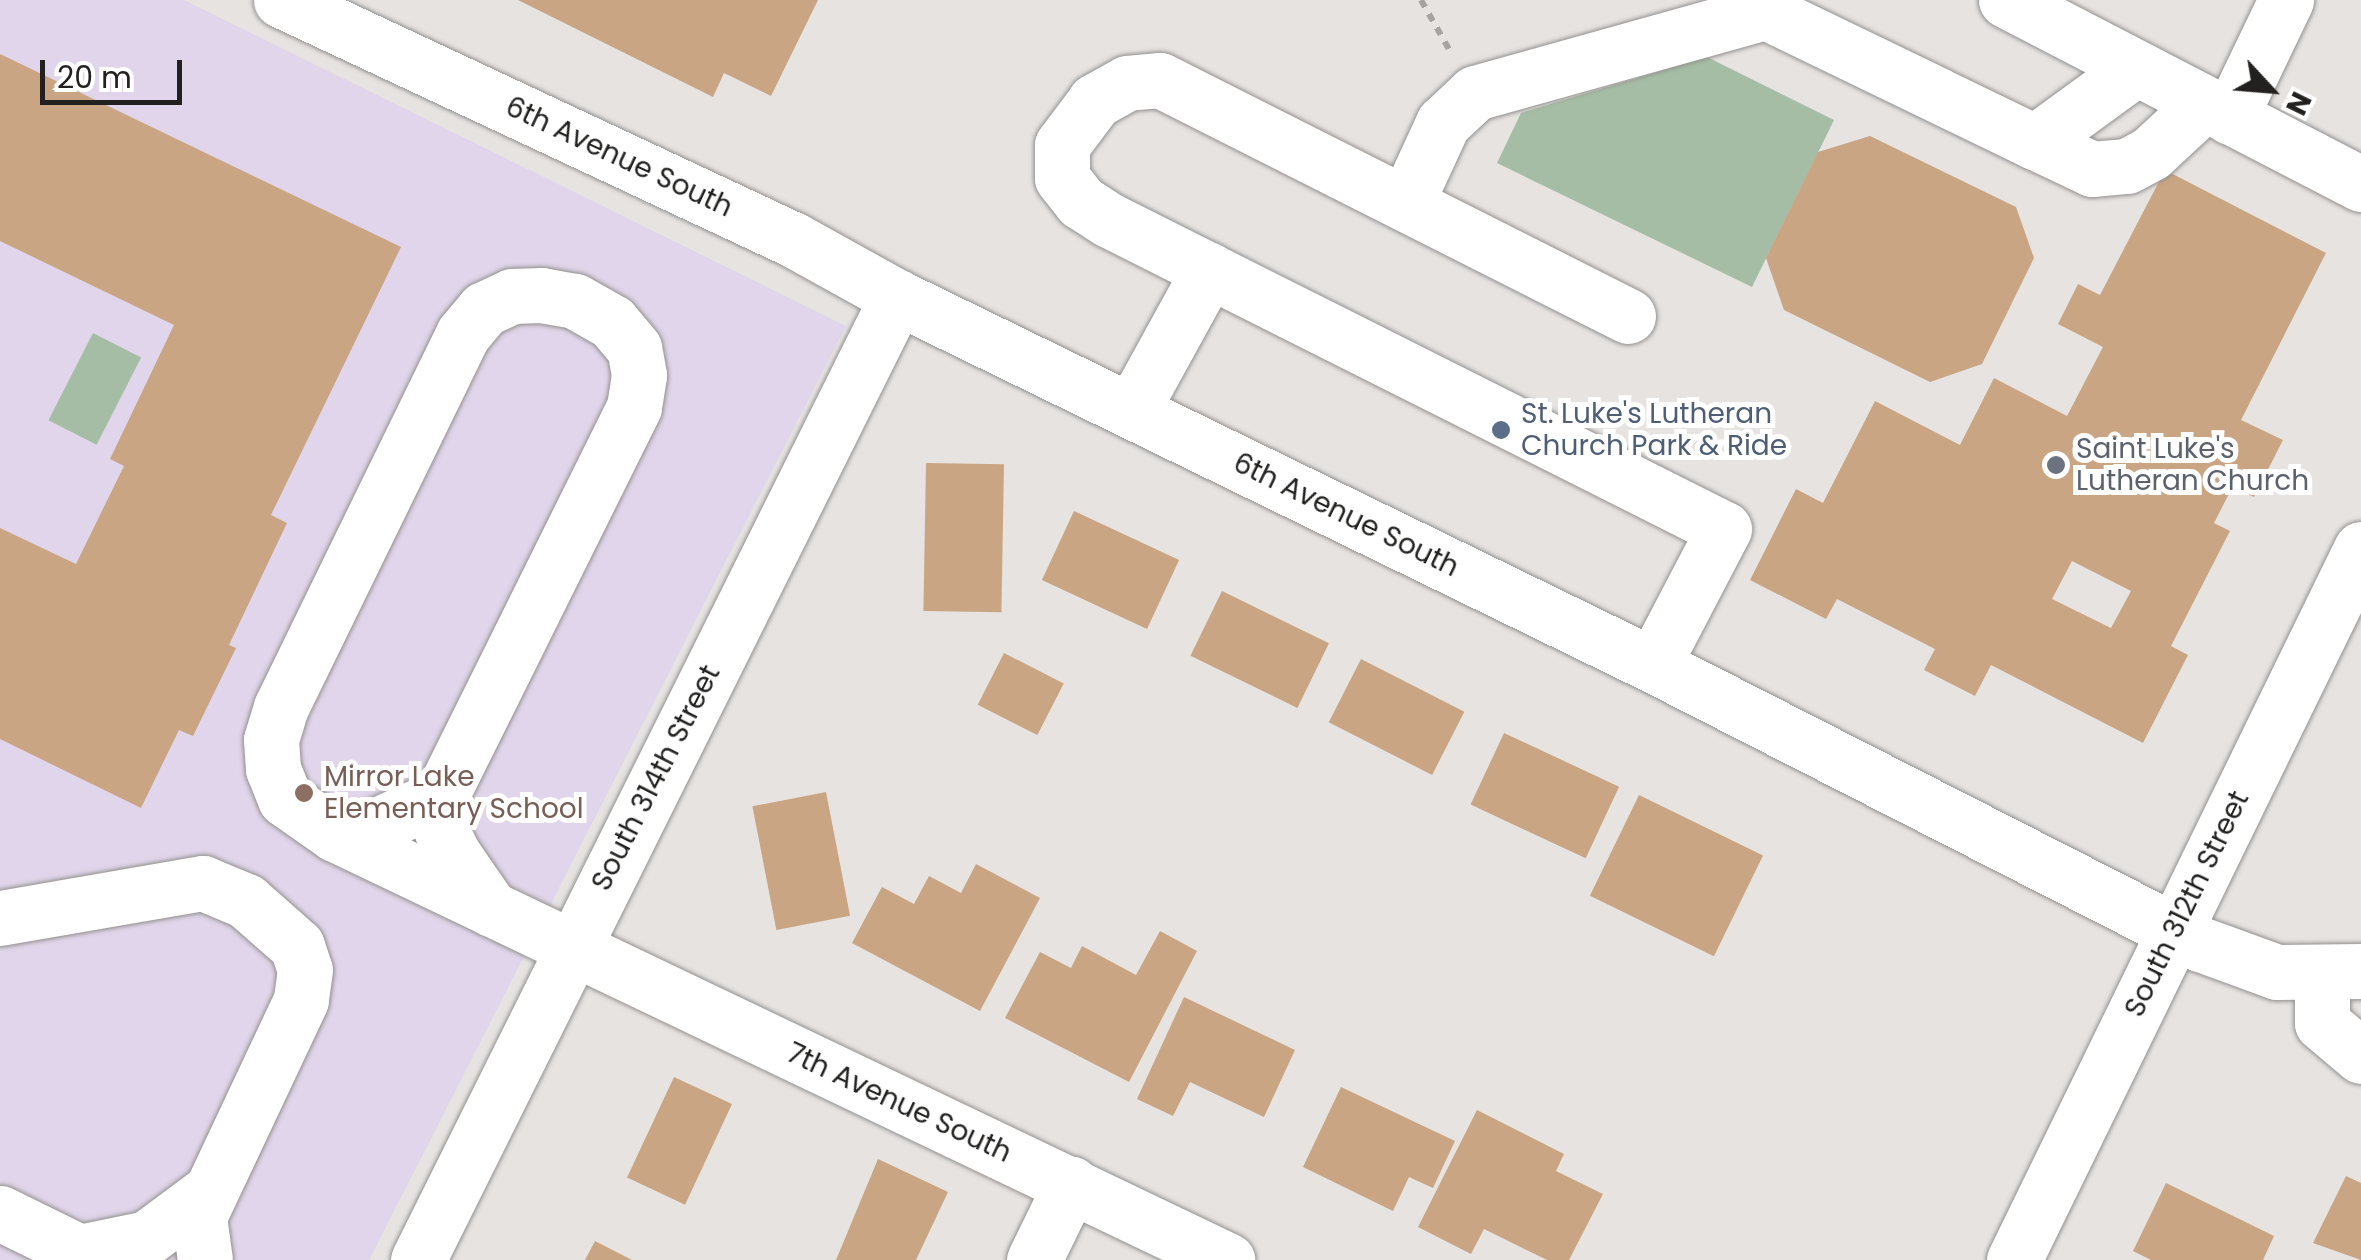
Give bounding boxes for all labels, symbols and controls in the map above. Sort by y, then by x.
scale bar [45,40,188,102]
north arrow [2221,40,2321,140]
text: 20 m [57,56,132,99]
text: N [2276,85,2321,121]
street label: 6th Avenue South [500,90,738,224]
place label: St. Luke's Lutheran Church Park & Ride [1521,397,1787,463]
marker: St. Luke's Lutheran Church Park & Ride [1490,419,1512,441]
place label: Saint Luke's Lutheran Church [2076,432,2309,498]
street label: 6th Avenue South [1228,446,1464,584]
marker: Saint Luke's Lutheran Church [2045,454,2067,476]
street label: South 314th Street [585,660,727,896]
place label: Mirror Lake Elementary School [324,760,584,826]
marker: Mirror Lake Elementary School [293,782,315,804]
street label: South 312th Street [2118,786,2256,1022]
street label: 7th Avenue South [781,1036,1017,1170]

